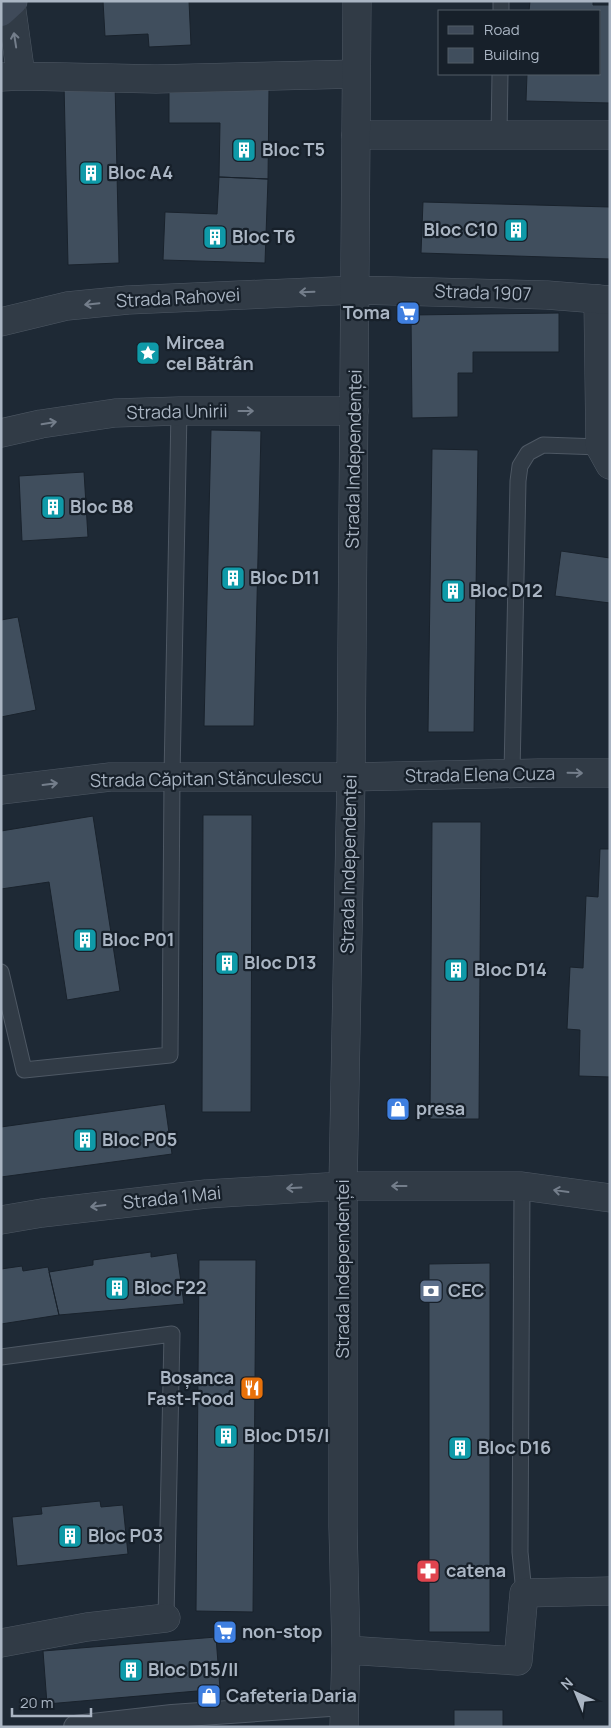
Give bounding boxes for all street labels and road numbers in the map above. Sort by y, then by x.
street label: Strada 1907 [434,278,532,306]
street label: Strada Rahovei [115,282,241,312]
street label: Strada Independenței [339,369,367,549]
street label: Strada Unirii [126,398,228,424]
street label: Strada Elena Cuza [405,761,555,787]
street label: Strada Căpitan Stănculescu [90,764,322,792]
street label: Strada Independenței [334,774,362,954]
street label: Strada Independenței [330,1179,354,1359]
street label: Strada 1 Mai [122,1180,222,1214]

